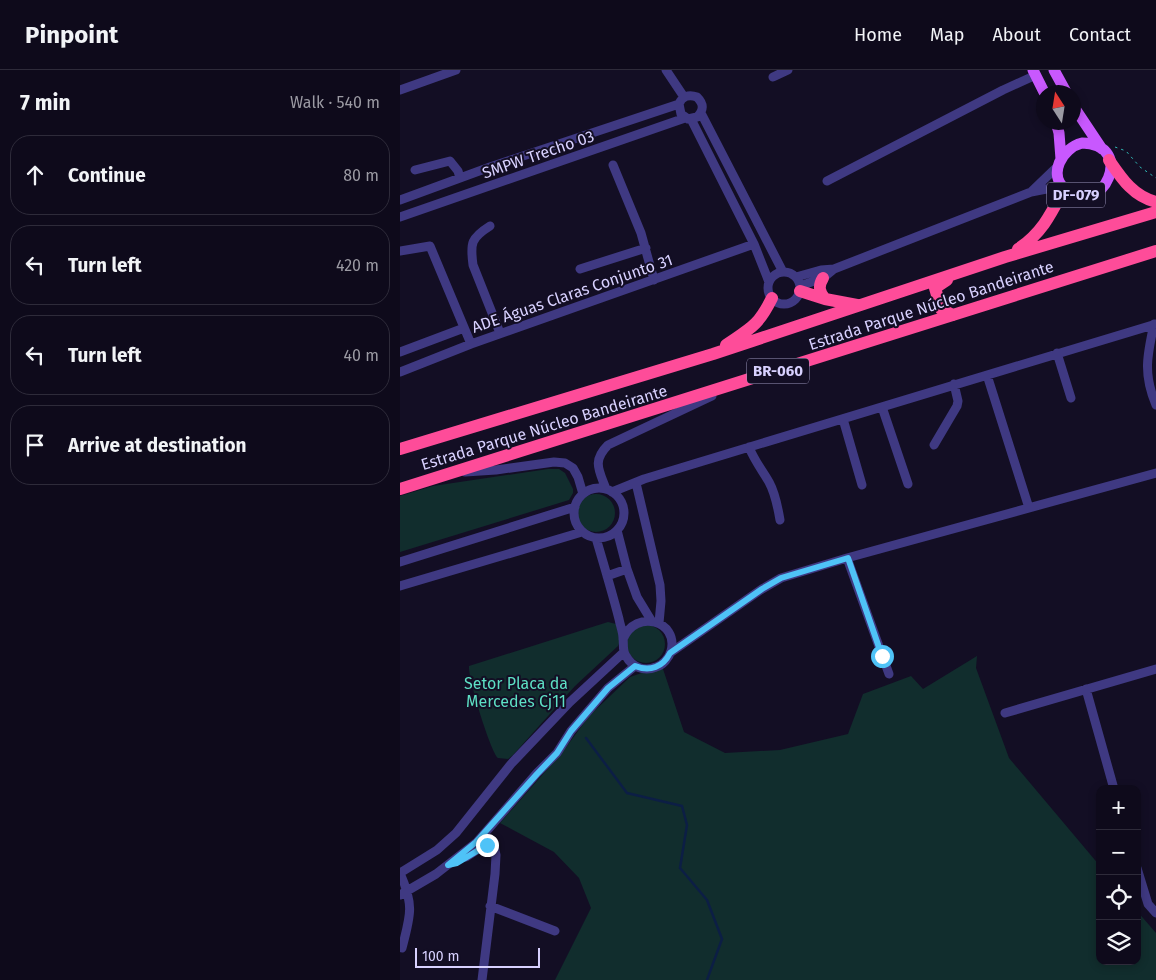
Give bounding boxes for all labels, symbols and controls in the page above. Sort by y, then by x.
text: Pinpoint [25,21,118,49]
text: Home [854,24,902,46]
text: Map [930,24,964,46]
text: About [992,24,1041,46]
text: Contact [1069,24,1131,46]
north arrow [1036,85,1081,130]
text: 7 min [20,90,71,116]
text: Walk · 540 m [290,93,380,112]
street label: SMPW Trecho 03 [480,126,597,183]
icon: ahead [21,161,49,189]
text: Continue [68,164,146,187]
text: 80 m [343,166,379,185]
road number: DF-079 [1047,182,1105,208]
street label: ADE Águas Claras Conjunto 31 [469,249,675,337]
icon: left [21,251,49,279]
text: Turn left [68,254,142,277]
text: 420 m [336,256,379,275]
street label: Estrada Parque Núcleo Bandeirante [806,257,1056,354]
icon: left [21,341,49,369]
text: Turn left [68,344,142,367]
text: 40 m [344,346,379,365]
road number: BR-060 [747,358,809,384]
street label: Estrada Parque Núcleo Bandeirante [419,381,670,474]
icon: arrive [21,431,49,459]
text: Arrive at destination [68,434,247,457]
route start [871,645,894,668]
park label: Setor Placa da Mercedes Cj11 [464,674,568,711]
map controls [1096,785,1141,965]
button: + [1096,785,1141,830]
button: − [1096,830,1141,875]
route end [476,834,499,857]
button: locate [1096,875,1141,920]
button: layers [1096,920,1141,965]
scale bar [415,945,540,968]
text: 100 m [422,948,459,965]

